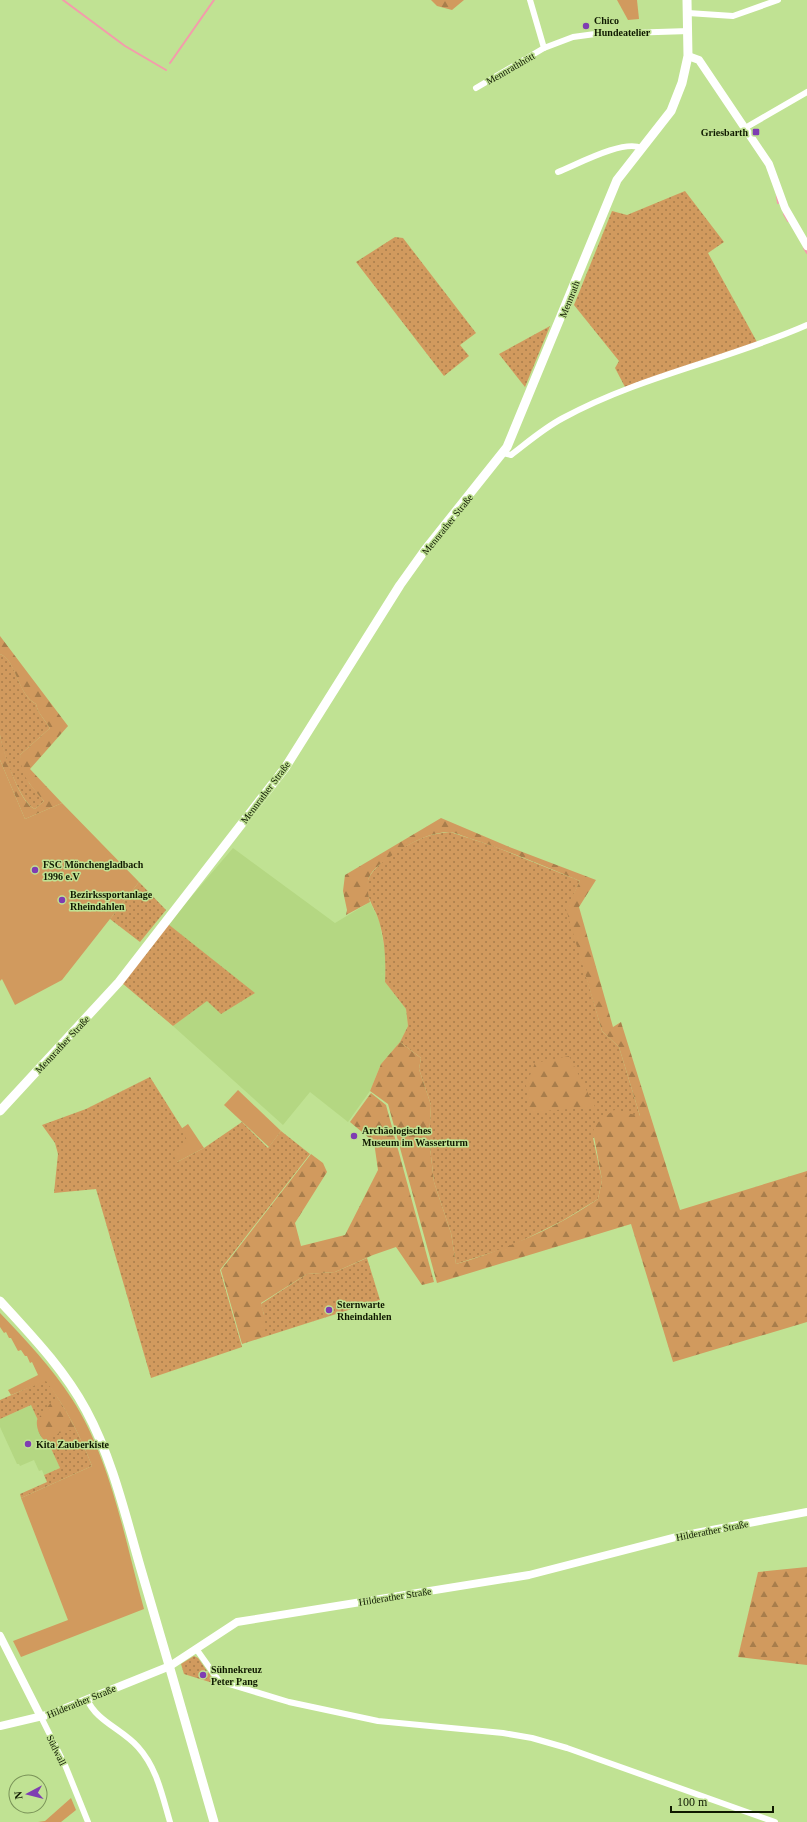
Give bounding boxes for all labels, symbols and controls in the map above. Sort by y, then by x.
place label: Chico Hundeatelier [594,15,651,38]
marker: Chico Hundeatelier [581,21,591,31]
street label: Mennrathhött [484,50,537,87]
place label: Griesbarth [701,127,748,138]
marker: Griesbarth [751,127,761,137]
street label: Mennrath [557,279,582,319]
street label: Mennrather Straße [420,491,476,557]
street label: Mennrather Straße [239,759,293,825]
place label: FSC Mönchengladbach 1996 e.V [43,859,144,882]
marker: FSC Mönchengladbach 1996 e.V [30,865,40,875]
place label: Bezirkssportanlage Rheindahlen [70,889,153,912]
marker: Bezirkssportanlage Rheindahlen [57,895,67,905]
street label: Mennrather Straße [33,1013,92,1075]
place label: Archäologisches Museum im Wasserturm [362,1125,469,1148]
marker: Archäologisches Museum im Wasserturm [349,1131,359,1141]
place label: Sternwarte Rheindahlen [337,1299,392,1322]
marker: Sternwarte Rheindahlen [324,1305,334,1315]
marker: Kita Zauberkiste [23,1439,33,1449]
place label: Kita Zauberkiste [36,1439,110,1450]
street label: Hilderather Straße [675,1518,750,1543]
street label: Hilderather Straße [358,1585,433,1608]
place label: Sühnekreuz Peter Pang [211,1664,263,1687]
marker: Sühnekreuz Peter Pang [198,1670,208,1680]
street label: Hilderather Straße [45,1682,118,1720]
street label: Südwall [44,1733,69,1768]
north arrow [8,1774,48,1814]
scale bar [671,1788,773,1814]
text: N [12,1790,25,1800]
text: 100 m [677,1795,708,1809]

